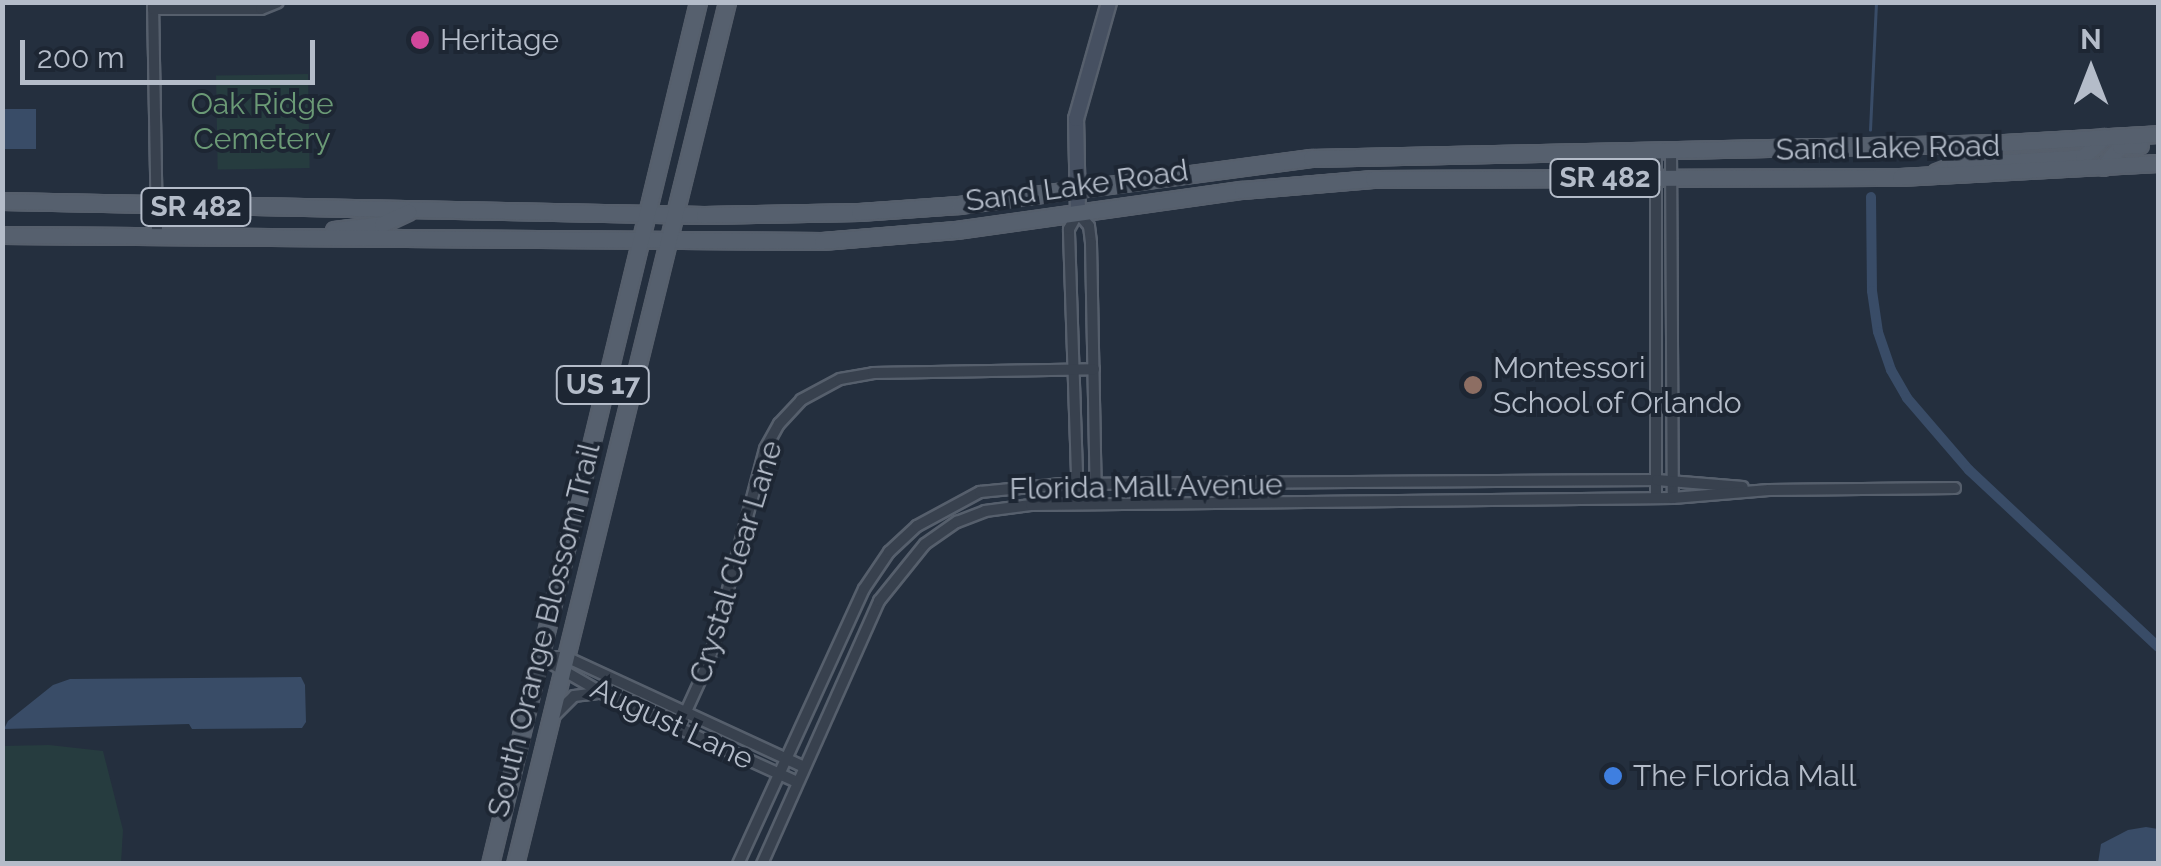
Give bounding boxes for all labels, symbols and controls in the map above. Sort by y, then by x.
scale bar [25,20,320,82]
north arrow [2041,20,2141,120]
place label: Heritage [440,22,559,58]
text: N [2080,23,2102,56]
marker: Heritage [409,29,431,51]
text: 200 m [37,40,125,75]
park label: Oak Ridge Cemetery [190,86,334,156]
street label: Sand Lake Road [1775,128,2001,168]
street label: Sand Lake Road [963,153,1191,219]
road number: SR 482 [1548,155,1662,201]
road number: SR 482 [138,184,254,230]
place label: Montessori School of Orlando [1493,350,1743,420]
road number: US 17 [556,362,650,408]
marker: Montessori School of Orlando [1462,374,1484,396]
street label: Crystal Clear Lane [682,436,790,688]
street label: South Orange Blossom Trail [480,439,608,821]
street label: Florida Mall Avenue [1008,467,1284,507]
street label: August Lane [585,671,759,777]
place label: The Florida Mall [1633,758,1856,794]
marker: The Florida Mall [1602,765,1624,787]

